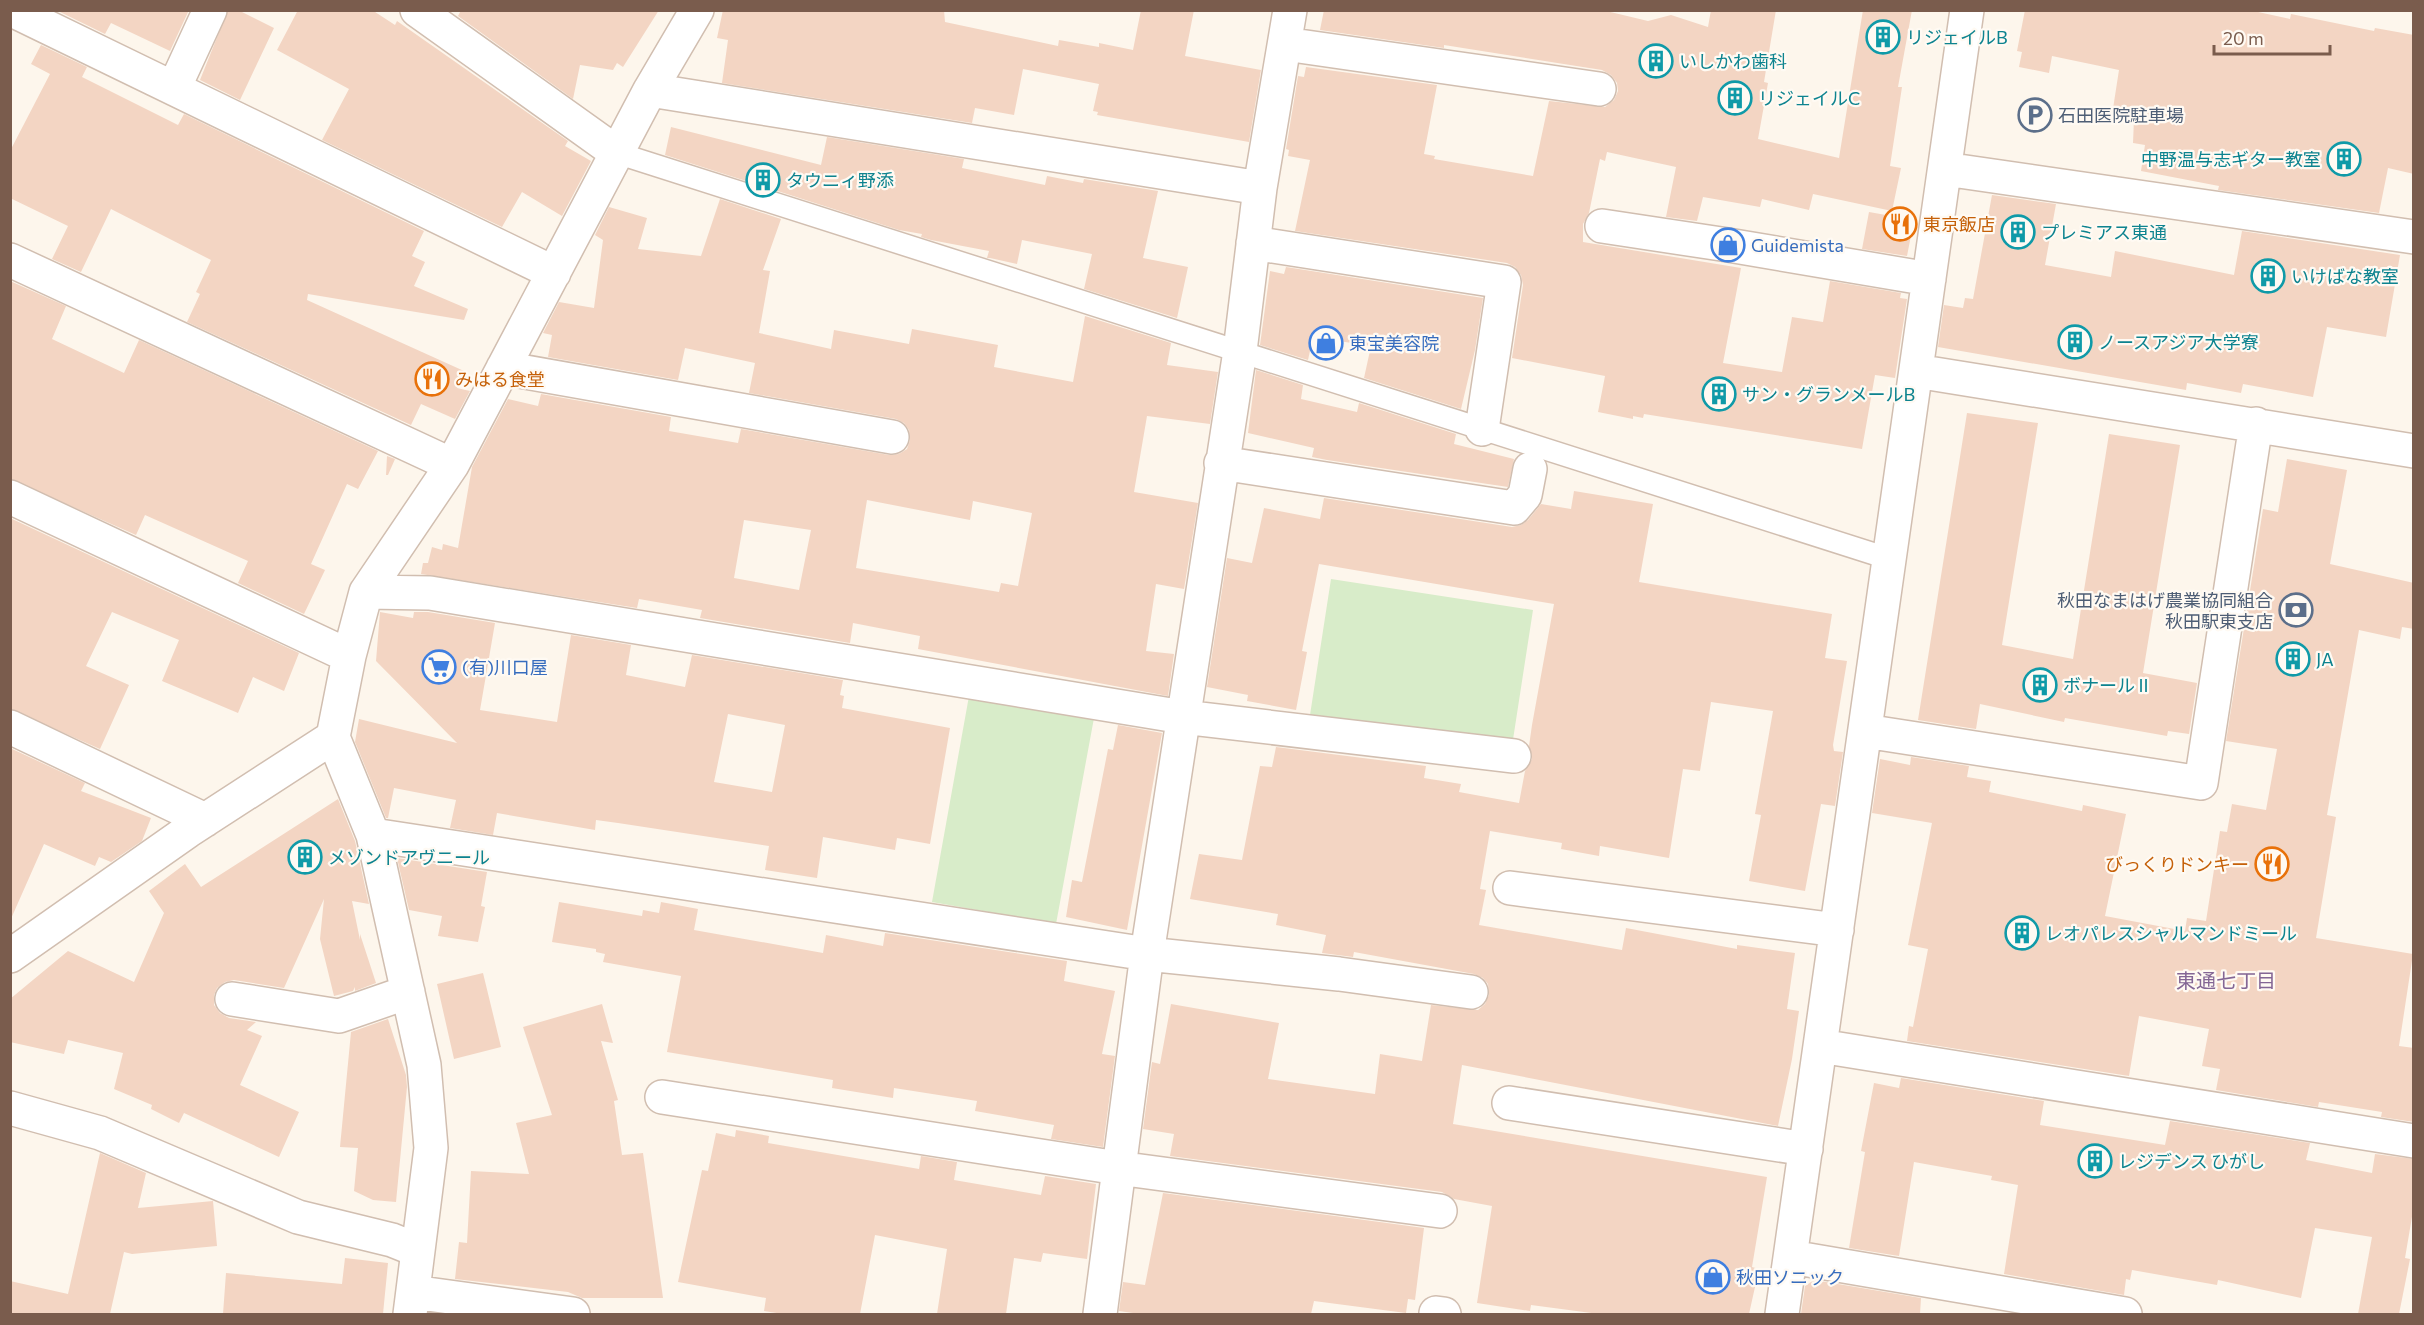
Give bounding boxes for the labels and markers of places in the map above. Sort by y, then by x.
building icon: リジェイルB [1865,19,1901,55]
place label: リジェイルB [1906,26,2008,48]
building icon: いしかわ歯科 [1638,43,1674,79]
place label: いしかわ歯科 [1679,50,1787,72]
building icon: リジェイルC [1717,80,1753,116]
place label: リジェイルC [1758,87,1860,109]
parking icon: 石田医院駐車場 [2017,97,2053,133]
place label: 石田医院駐車場 [2058,104,2184,126]
building icon: 中野温与志ギター教室 [2326,141,2362,177]
place label: 中野温与志ギター教室 [2141,148,2321,170]
building icon: タウニィ野添 [745,162,781,198]
place label: タウニィ野添 [786,169,894,191]
restaurant icon: 東京飯店 [1882,206,1918,242]
place label: 東京飯店 [1923,213,1995,235]
building icon: プレミアス東通 [2000,214,2036,250]
place label: プレミアス東通 [2041,221,2167,243]
shop icon: Guidemista [1710,227,1746,263]
place label: Guidemista [1751,234,1844,256]
building icon: いけばな教室 [2250,258,2286,294]
place label: いけばな教室 [2291,265,2399,287]
building icon: ノースアジア大学寮 [2057,324,2093,360]
shop icon: 東宝美容院 [1308,325,1344,361]
place label: ノースアジア大学寮 [2098,331,2258,353]
place label: 東宝美容院 [1349,332,1439,354]
restaurant icon: みはる食堂 [414,361,450,397]
place label: みはる食堂 [455,368,545,390]
building icon: サン・グランメールB [1701,376,1737,412]
place label: サン・グランメールB [1742,383,1915,405]
place label: 秋田なまはげ農業協同組合 秋田駅東支店 [2057,589,2273,632]
bank icon: 秋田なまはげ農業協同組合 秋田駅東支店 [2278,592,2314,628]
building icon: JA [2275,641,2311,677]
place label: JA [2316,648,2334,670]
supermarket icon: (有)川口屋 [421,649,457,685]
place label: (有)川口屋 [462,656,548,678]
building icon: ボナール II [2022,667,2058,703]
place label: ボナール II [2063,674,2149,696]
building icon: メゾンドアヴニール [287,839,323,875]
place label: メゾンドアヴニール [328,846,490,868]
restaurant icon: びっくりドンキー [2254,846,2290,882]
place label: びっくりドンキー [2105,853,2249,875]
building icon: レオパレスシャルマンドミール [2004,915,2040,951]
place label: レオパレスシャルマンドミール [2045,922,2297,944]
building icon: レジデンス ひがし [2077,1143,2113,1179]
place label: レジデンス ひがし [2118,1150,2265,1172]
shop icon: 秋田ソニック [1695,1259,1731,1295]
place label: 秋田ソニック [1736,1266,1844,1288]

